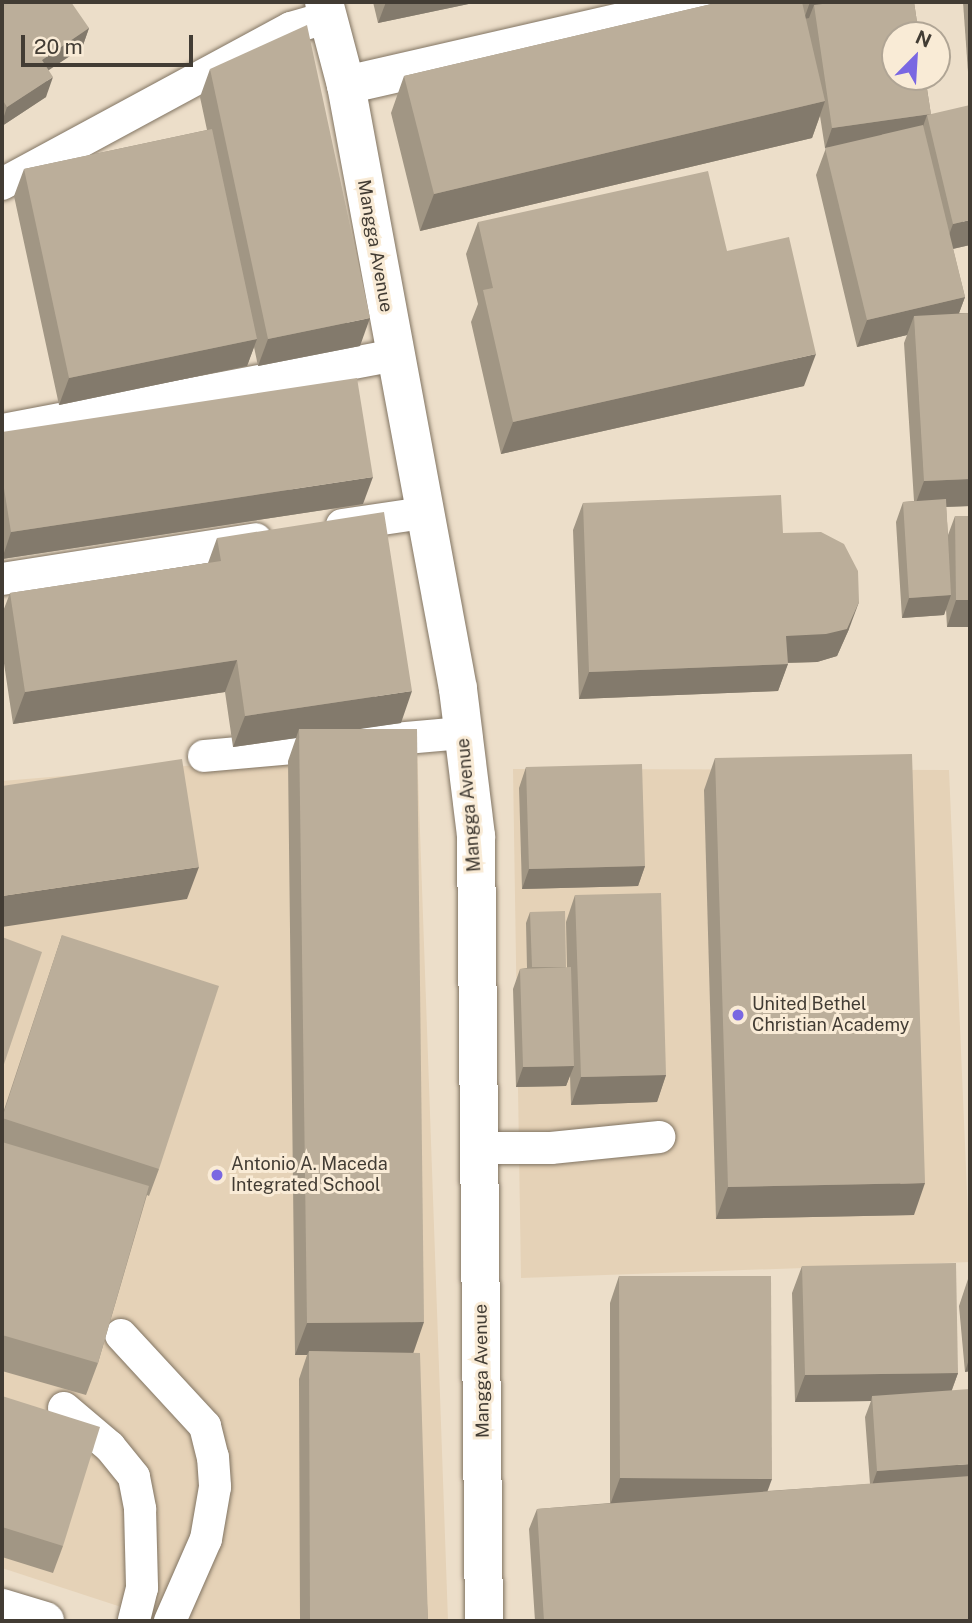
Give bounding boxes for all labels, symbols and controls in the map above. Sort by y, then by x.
scale bar [24,21,196,65]
north arrow [881,21,951,91]
text: N [912,26,935,52]
text: 20 m [34,34,83,59]
street label: Mangga Avenue [353,178,397,314]
street label: Mangga Avenue [452,737,486,873]
place label: United Bethel Christian Academy [752,994,909,1036]
marker: United Bethel Christian Academy [730,1007,746,1023]
place label: Antonio A. Maceda Integrated School [231,1154,388,1196]
marker: Antonio A. Maceda Integrated School [209,1167,225,1183]
street label: Mangga Avenue [470,1304,494,1438]

